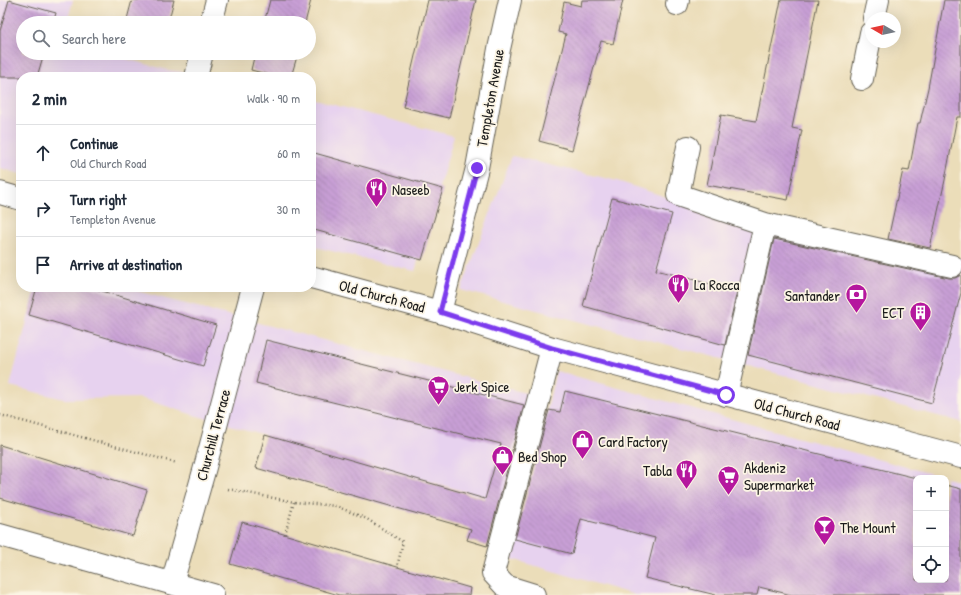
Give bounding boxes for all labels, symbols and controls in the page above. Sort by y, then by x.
north arrow [865,12,901,48]
search box [16,16,316,60]
icon: search [30,27,52,49]
text: Search here [62,28,126,49]
street label: Templeton Avenue [471,47,509,149]
text: 2 min [32,87,67,110]
text: Walk · 90 m [247,89,300,107]
text: Continue [70,133,118,154]
icon: ahead [32,142,54,164]
text: 60 m [277,144,300,162]
text: Old Church Road [70,154,146,172]
route end [468,159,486,177]
restaurant icon: Naseeb [364,176,390,209]
place label: Naseeb [392,179,430,200]
text: Turn right [70,189,126,210]
icon: right [32,198,54,220]
text: 30 m [277,200,300,218]
text: Templeton Avenue [70,210,156,228]
icon: arrive [32,254,54,276]
text: Arrive at destination [70,254,182,275]
restaurant icon: La Rocca [666,271,692,304]
street label: Old Church Road [337,274,427,318]
place label: La Rocca [694,274,739,295]
bank icon: Santander [843,282,869,315]
place label: Santander [785,285,840,306]
building icon: ECT [907,299,933,332]
place label: ECT [882,302,905,323]
supermarket icon: Jerk Spice [426,373,452,406]
place label: Jerk Spice [454,376,509,397]
route start [717,386,735,404]
street label: Churchill Terrace [191,387,235,483]
street label: Old Church Road [752,392,842,436]
shop icon: Card Factory [570,428,596,461]
place label: Card Factory [598,431,668,452]
shop icon: Bed Shop [490,443,516,476]
place label: Bed Shop [518,446,567,467]
restaurant icon: Tabla [674,457,700,490]
place label: Akdeniz Supermarket [744,457,815,495]
place label: Tabla [643,460,672,481]
supermarket icon: Akdeniz Supermarket [716,463,742,496]
map controls [913,475,949,583]
button: + [913,475,949,511]
button: − [913,511,949,547]
bar icon: The Mount [812,514,838,547]
place label: The Mount [840,517,896,538]
button: locate [913,547,949,583]

